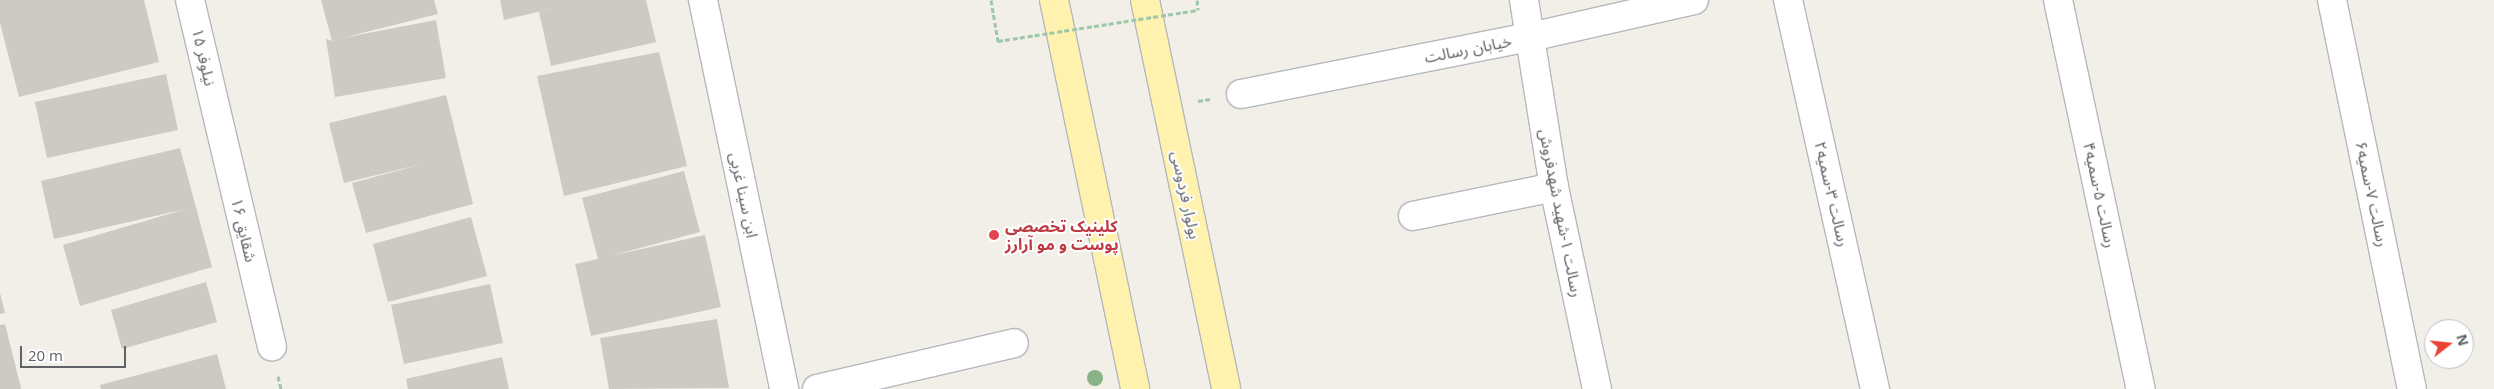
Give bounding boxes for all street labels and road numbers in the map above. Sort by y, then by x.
street label: نیلوفر ۱۵ [188,26,220,88]
street label: خیابان رسالت [1423,31,1513,67]
street label: رسالت ۱-شهید شهدفروش [1535,127,1587,299]
street label: رسالت ۷-سمیه۶ [2351,139,2393,249]
street label: رسالت ۳-سمیه۲ [1811,140,1853,248]
street label: رسالت ۵-سمیه۴ [2079,140,2121,250]
street label: بولوار فردوسی [1167,149,1205,241]
street label: ابن سینا غربی [726,151,762,239]
street label: شقایق ۱۶ [227,196,261,264]

